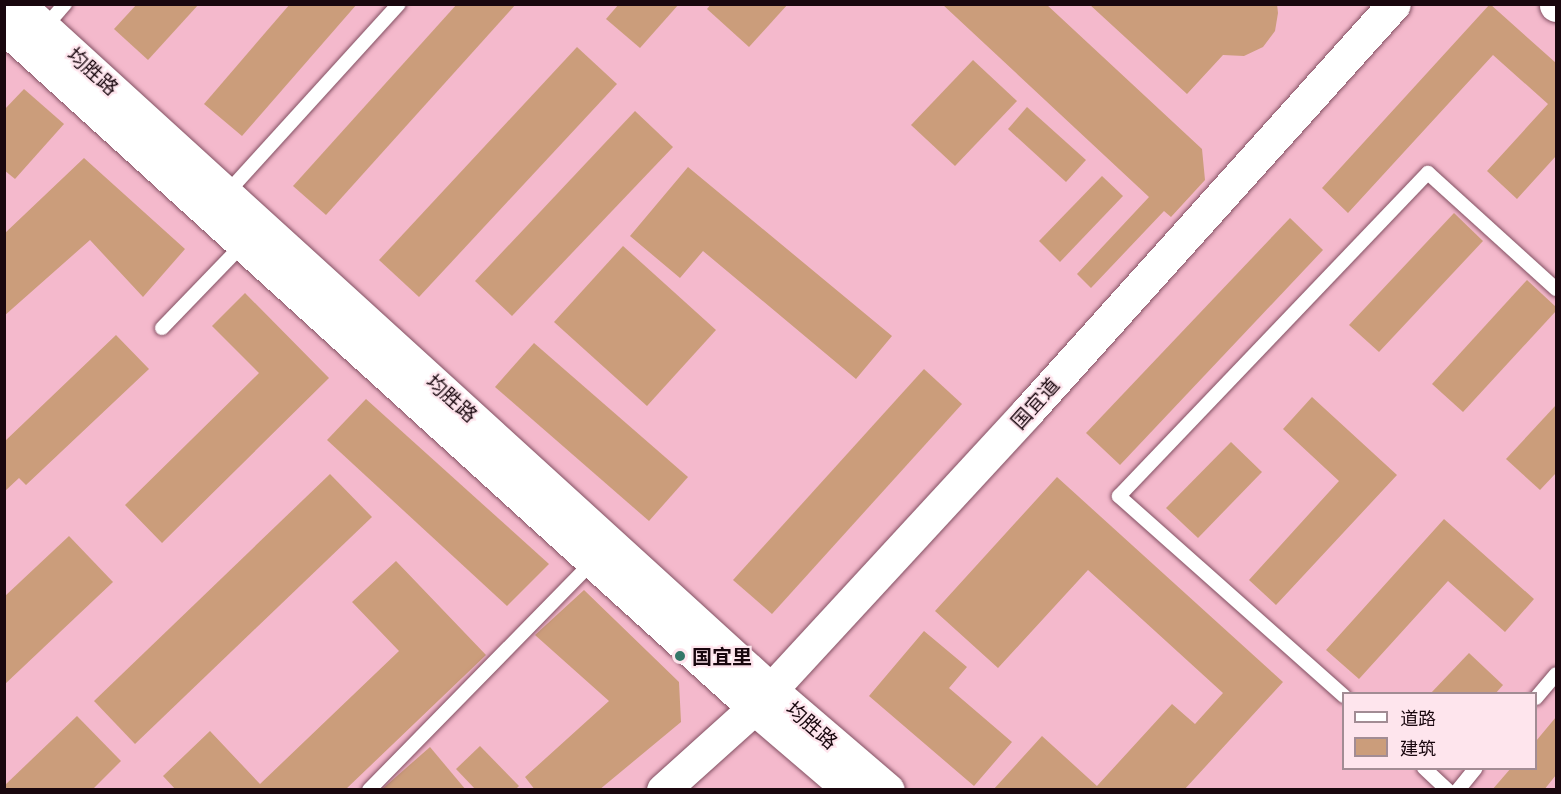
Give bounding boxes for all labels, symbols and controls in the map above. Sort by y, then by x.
street label: 均胜路 [63,42,123,100]
street label: 均胜路 [422,369,482,427]
street label: 国宜道 [1006,373,1064,433]
place label: 国宜里 [692,644,752,668]
marker: 国宜里 [673,649,687,663]
legend [1342,692,1537,770]
street label: 均胜路 [781,696,843,754]
text: 道路 [1400,707,1436,730]
text: 建筑 [1400,737,1436,760]

